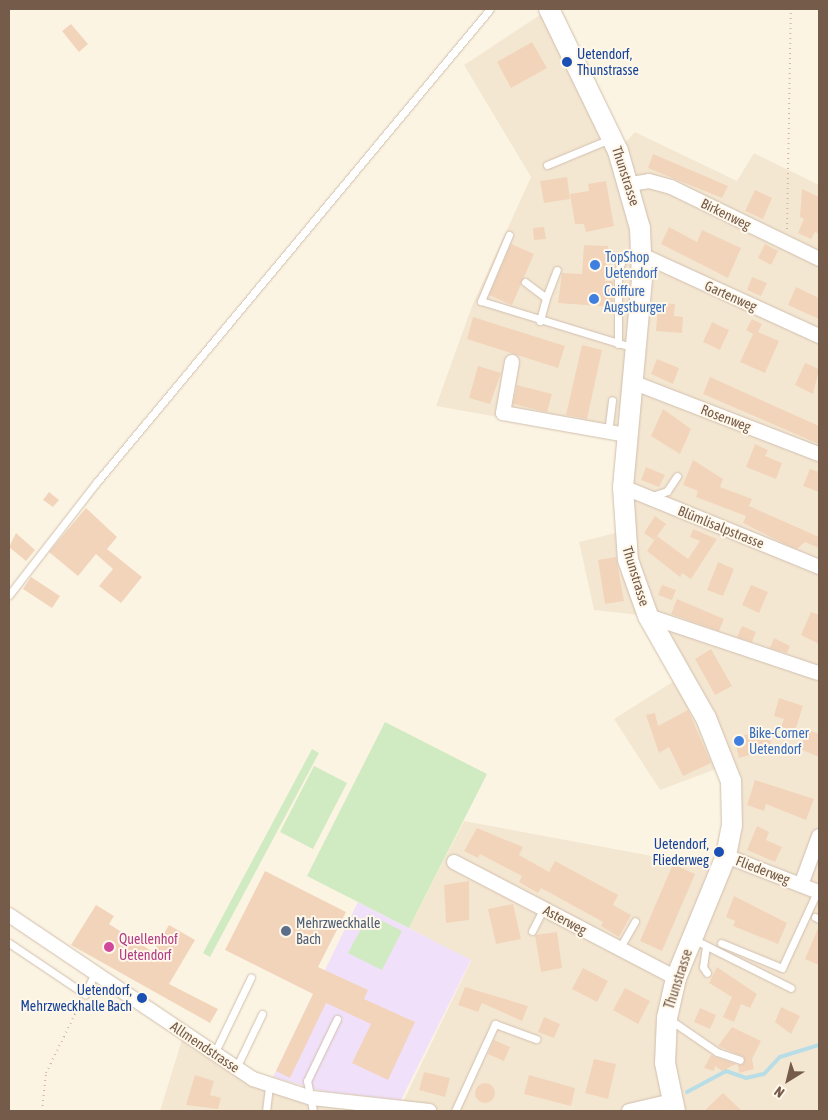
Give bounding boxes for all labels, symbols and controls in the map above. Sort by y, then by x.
place label: Uetendorf, Thunstrasse [577,46,639,78]
marker: Uetendorf, Thunstrasse [561,56,573,68]
street label: Thunstrasse [608,144,644,208]
street label: Birkenweg [698,195,754,233]
place label: TopShop Uetendorf [605,249,658,282]
marker: TopShop Uetendorf [589,259,601,271]
street label: Gartenweg [702,277,760,315]
place label: Coiffure Augstburger [604,283,666,316]
marker: Coiffure Augstburger [588,293,600,305]
street label: Rosenweg [699,401,753,435]
street label: Blümlisalpstrasse [675,502,767,552]
street label: Thunstrasse [619,544,653,608]
place label: Bike-Corner Uetendorf [749,725,809,758]
marker: Bike-Corner Uetendorf [733,735,745,747]
place label: Uetendorf, Fliederweg [652,836,709,869]
marker: Uetendorf, Fliederweg [713,846,725,858]
street label: Fliederweg [734,852,792,888]
street label: Asterweg [540,902,590,938]
place label: Mehrzweckhalle Bach [296,915,380,948]
marker: Mehrzweckhalle Bach [280,925,292,937]
place label: Quellenhof Uetendorf [119,931,178,964]
marker: Quellenhof Uetendorf [103,941,115,953]
street label: Thunstrasse [660,947,696,1011]
place label: Uetendorf, Mehrzweckhalle Bach [20,982,132,1014]
marker: Uetendorf, Mehrzweckhalle Bach [136,992,148,1004]
street label: Allmendstrasse [167,1018,243,1076]
north arrow [763,1055,813,1105]
text: N [771,1083,787,1101]

